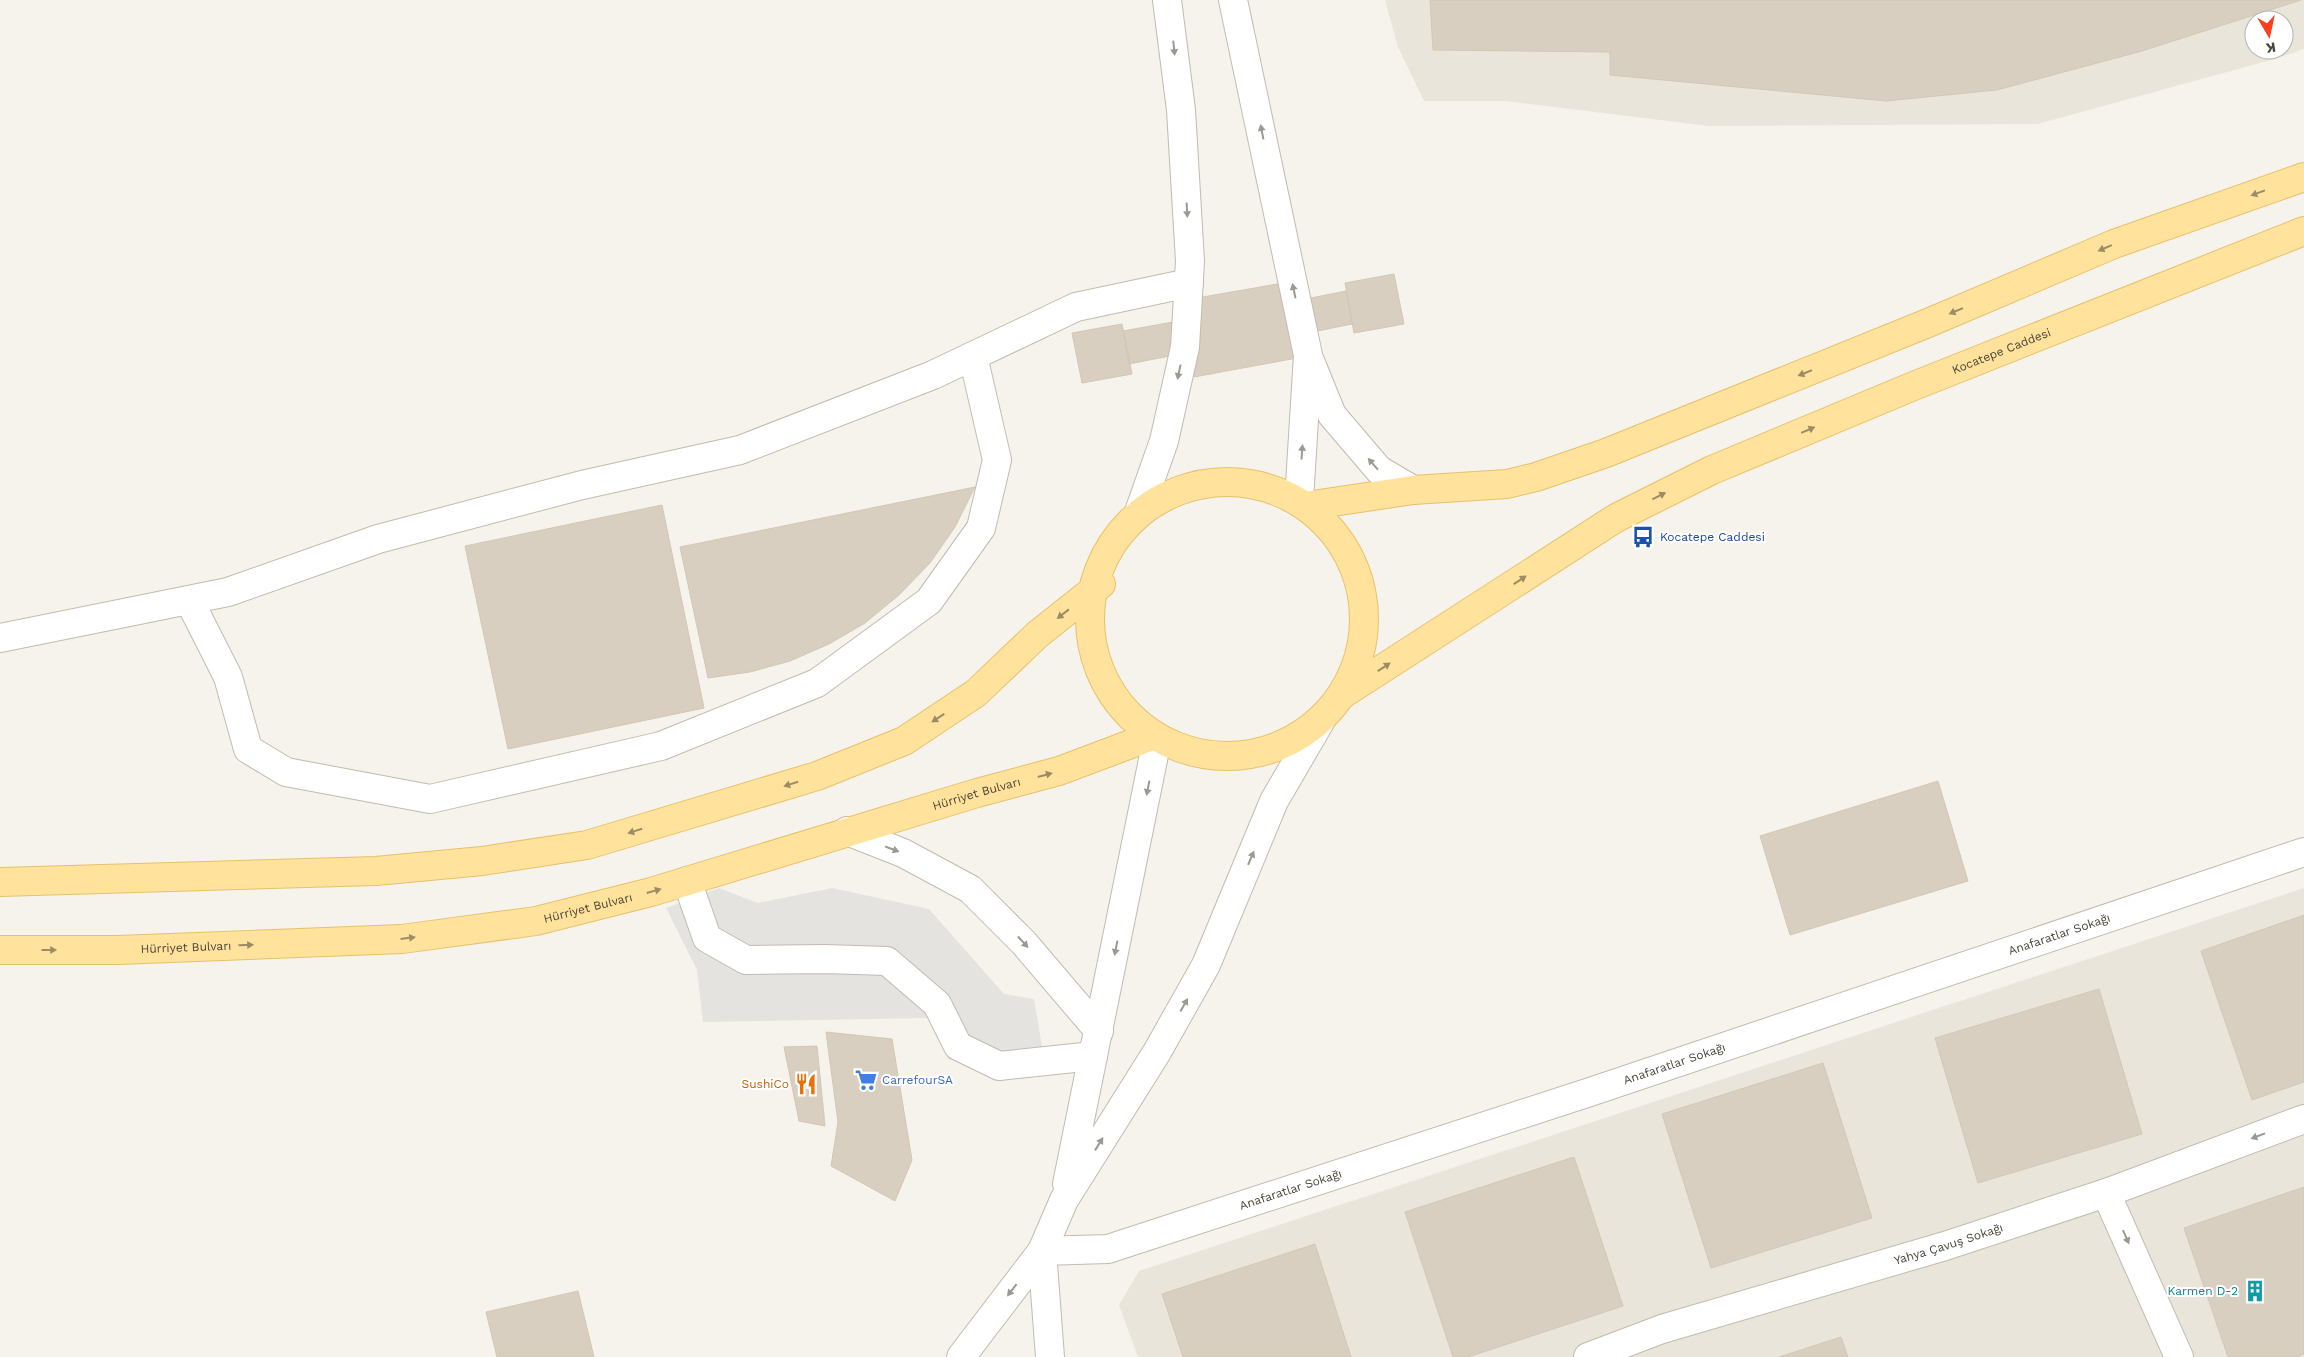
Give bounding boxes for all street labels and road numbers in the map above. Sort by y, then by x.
street label: Kocatepe Caddesi [1950,325,2053,377]
street label: Hürriyet Bulvarı [931,775,1022,813]
street label: Hürriyet Bulvarı [542,890,634,926]
street label: Anafaratlar Sokağı [2006,911,2112,958]
street label: Hürriyet Bulvarı [140,939,232,956]
street label: Anafaratlar Sokağı [1622,1040,1727,1087]
street label: Anafaratlar Sokağı [1238,1166,1343,1213]
street label: Yahya Çavuş Sokağı [1892,1220,2005,1268]

